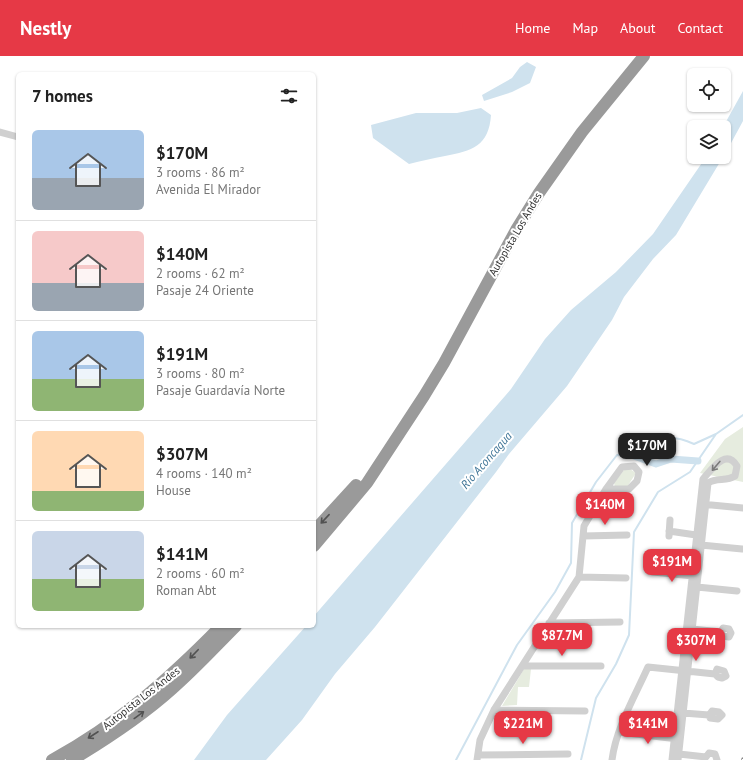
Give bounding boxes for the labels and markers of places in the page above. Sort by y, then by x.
pin: $170M [619,433,675,467]
pin: $140M [577,492,633,526]
pin: $191M [644,549,700,583]
pin: $87.7M [529,623,595,657]
pin: $307M [668,628,724,662]
pin: $221M [495,711,551,745]
pin: $141M [620,711,676,745]

